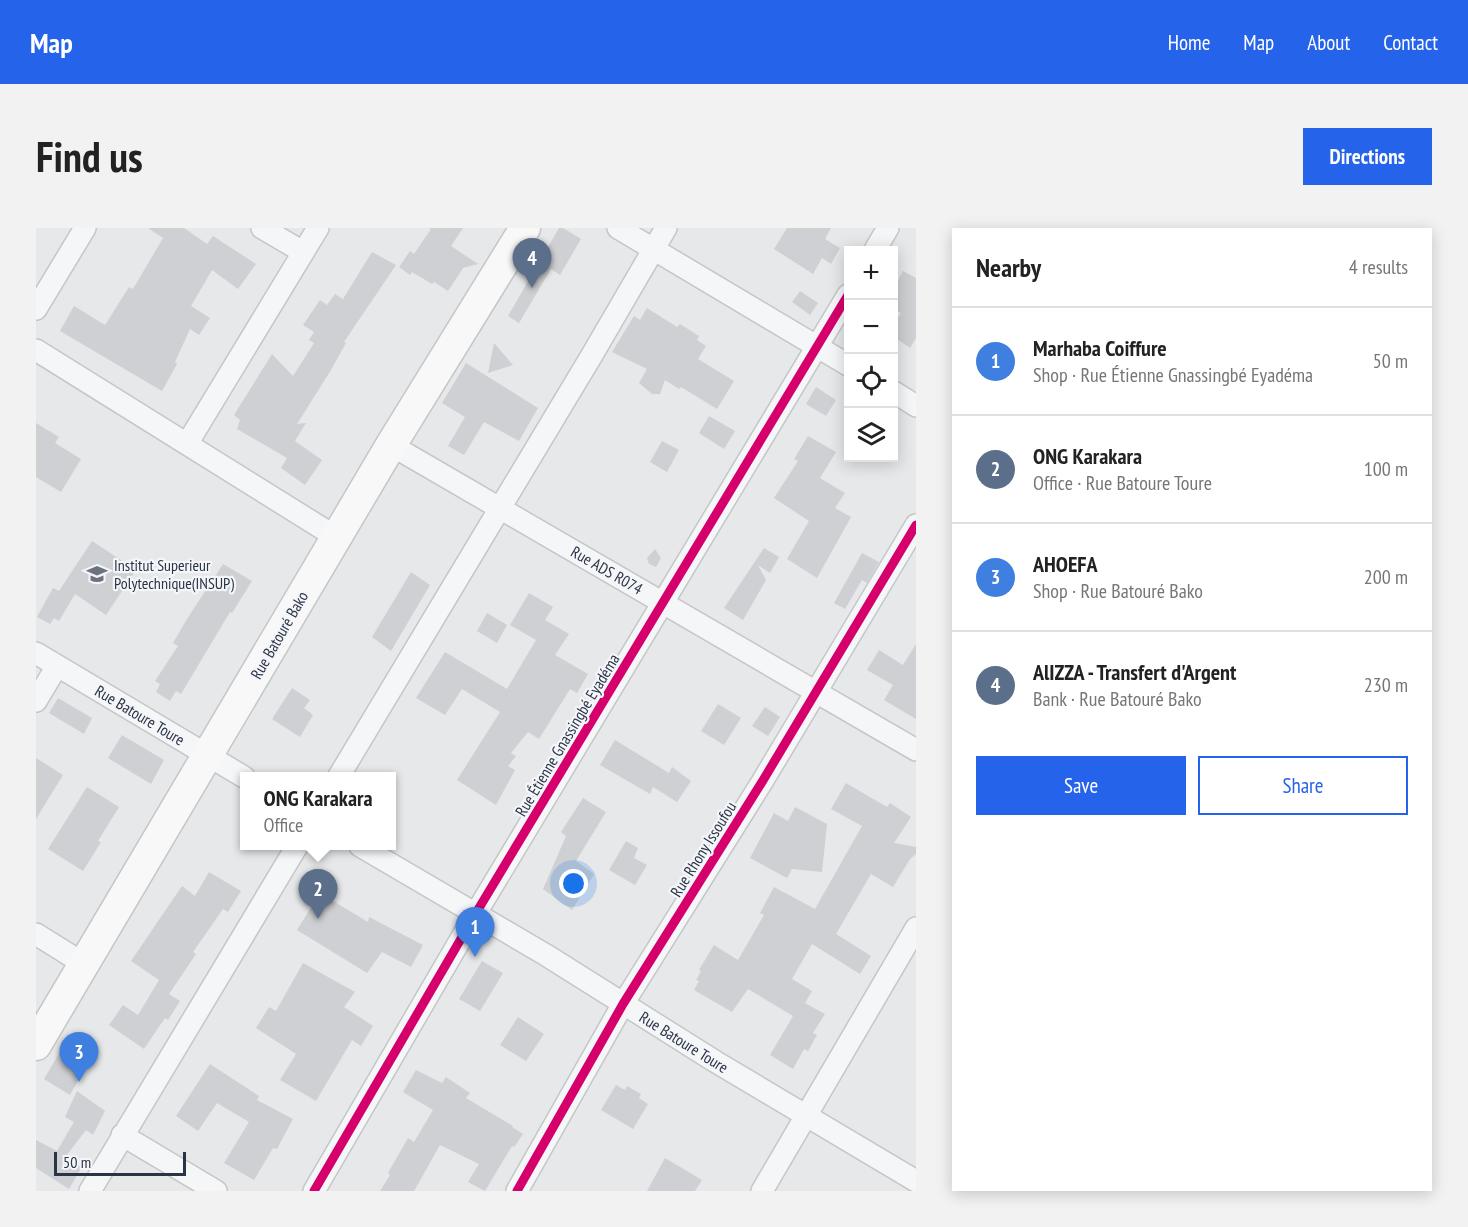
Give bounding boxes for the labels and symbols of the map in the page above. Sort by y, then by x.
pin: 4 [512,238,552,288]
street label: Rue ADS R074 [567,541,647,599]
place label: Institut Superieur Polytechnique(INSUP) [114,555,234,593]
school or university icon: Institut Superieur Polytechnique(INSUP) [85,562,109,586]
street label: Rue Batouré Bako [246,588,312,682]
street label: Rue Étienne Gnassingbé Eyadéma [510,650,624,820]
street label: Rue Batoure Toure [92,680,188,750]
street label: Rue Rhony Issoufou [666,798,740,900]
your location [559,869,588,898]
pin: 2 [298,870,338,919]
pin: 1 [456,908,494,957]
street label: Rue Batoure Toure [636,1007,732,1077]
pin: 3 [60,1032,99,1082]
scale bar [54,1149,186,1176]

